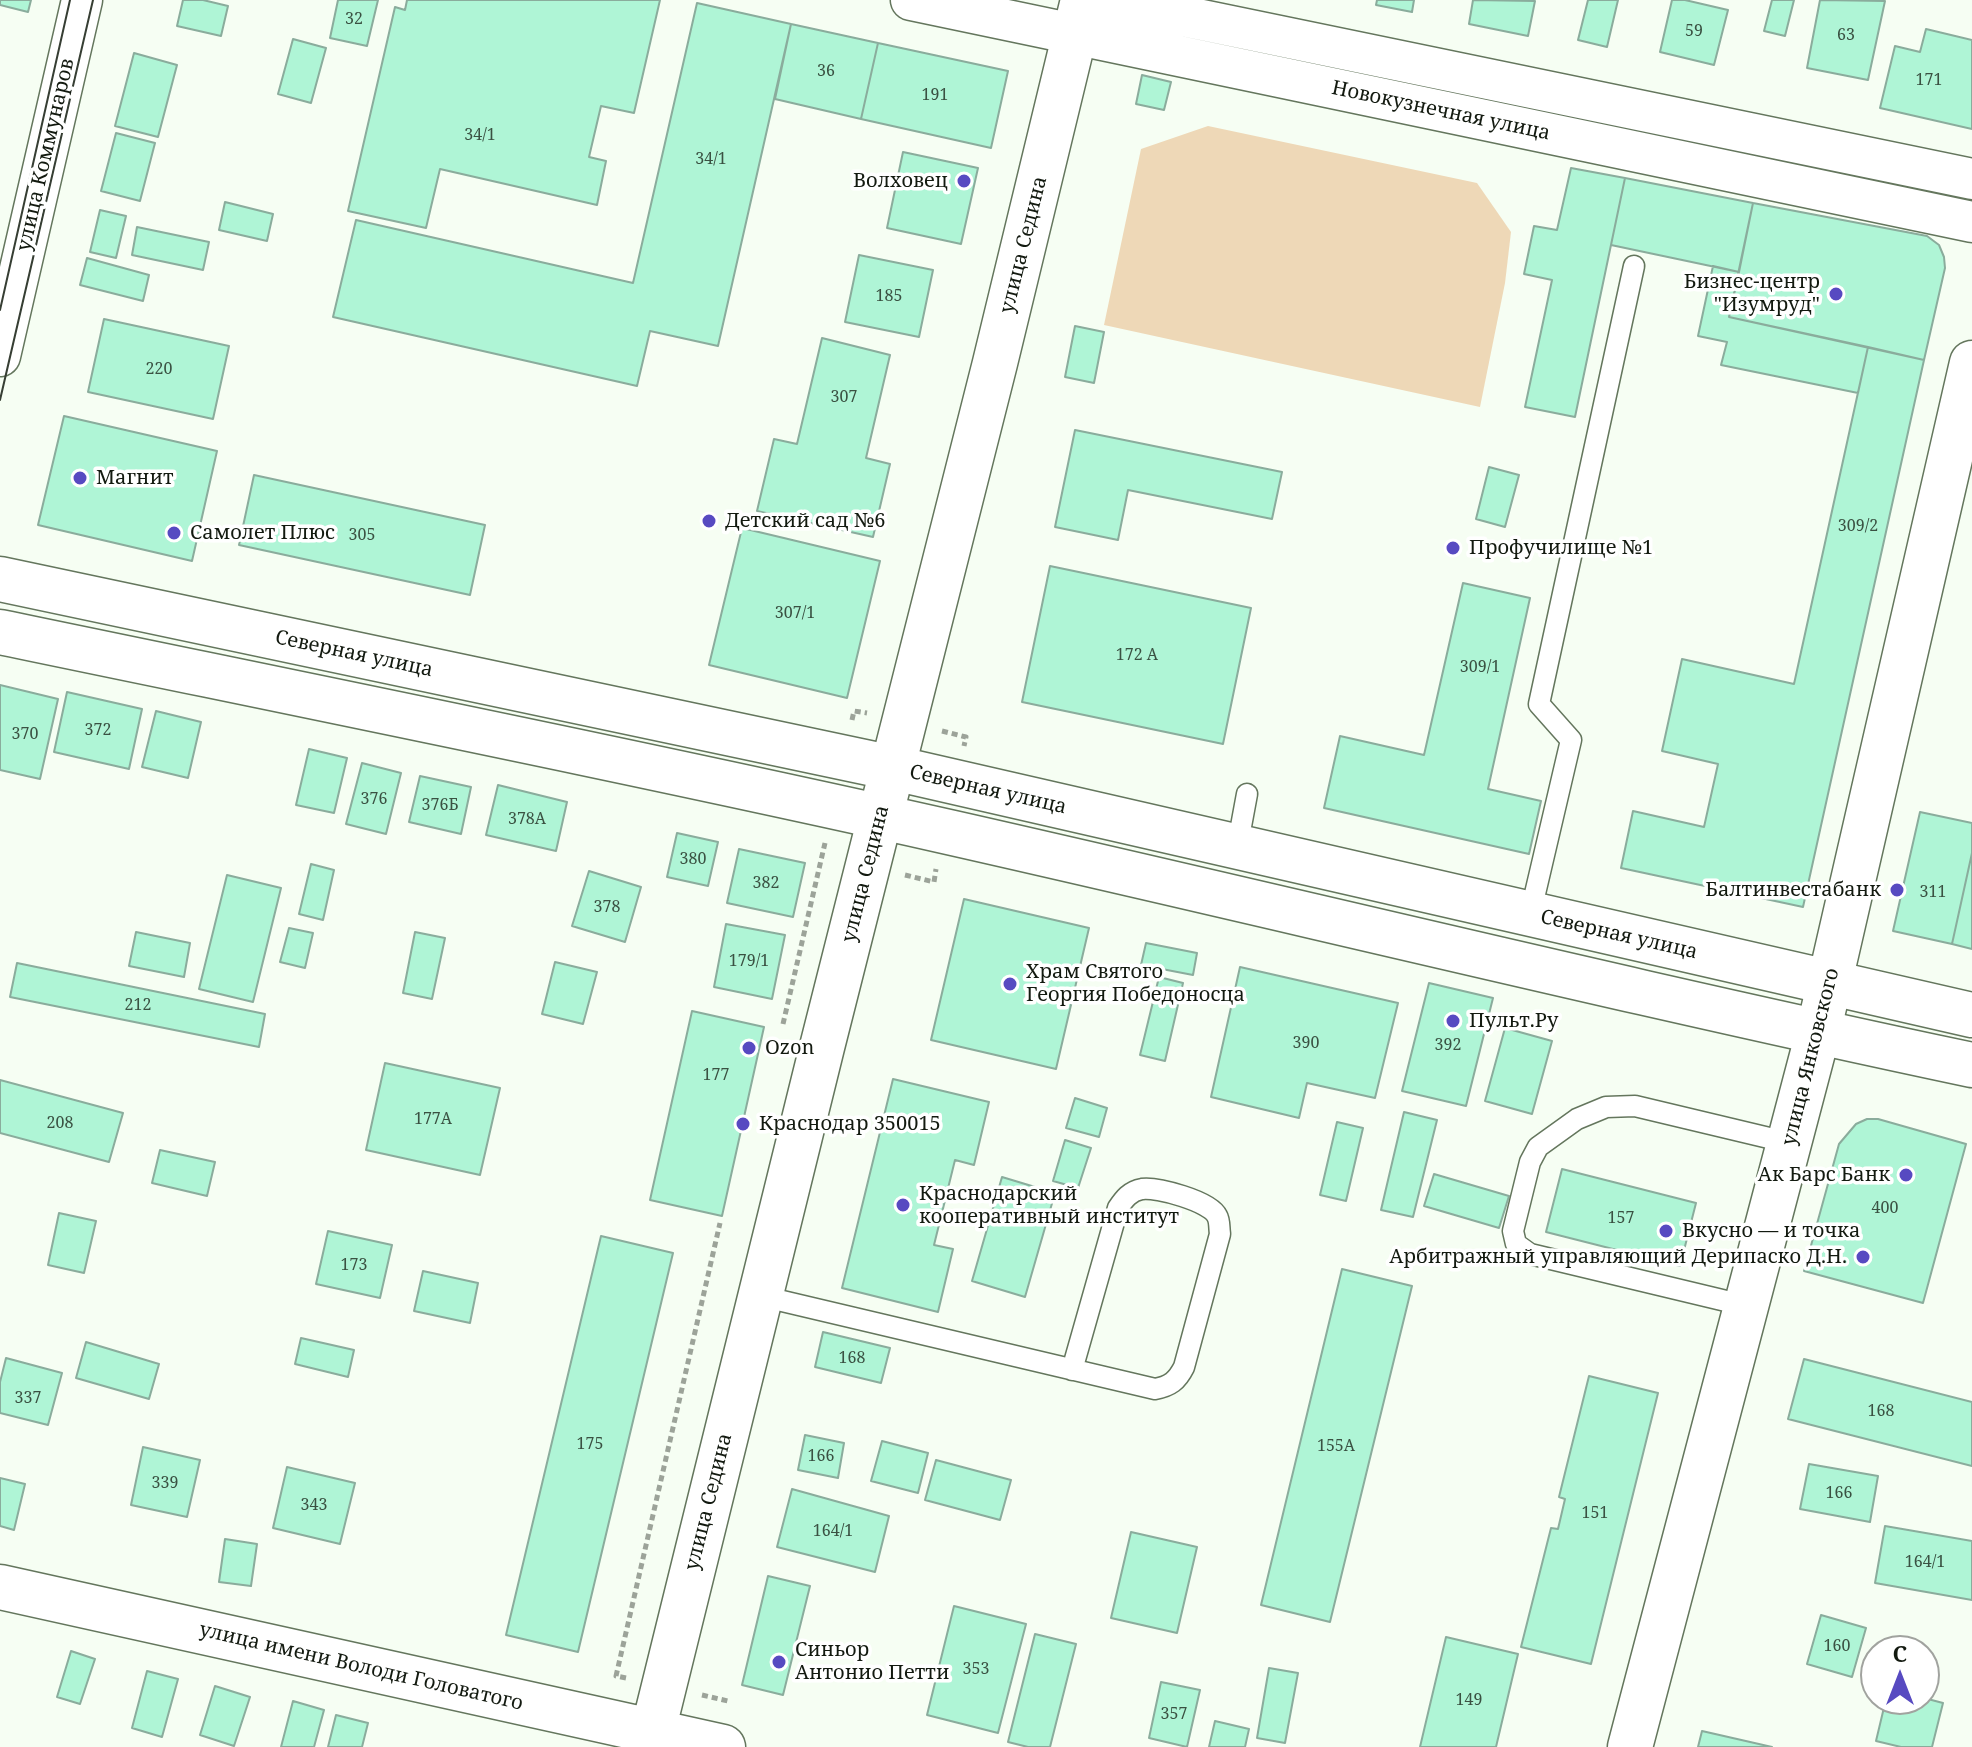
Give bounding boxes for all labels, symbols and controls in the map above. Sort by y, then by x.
house number: 32 [345,9,363,29]
house number: 59 [1685,21,1703,41]
house number: 63 [1837,25,1855,45]
street label: улица Коммунаров [12,56,80,254]
house number: 36 [817,61,835,81]
house number: 171 [1916,70,1942,90]
street label: Новокузнечная улица [1330,76,1552,146]
house number: 191 [922,85,948,105]
house number: 34/1 [464,125,496,145]
house number: 34/1 [695,149,727,169]
place label: Волховец [853,169,948,193]
marker: Волховец [955,172,973,190]
street label: улица Седина [995,174,1053,316]
place label: Бизнес-центр "Изумруд" [1684,270,1820,317]
marker: Бизнес-центр "Изумруд" [1827,285,1845,303]
house number: 185 [876,286,902,306]
house number: 220 [146,359,172,379]
house number: 307 [831,387,857,407]
place label: Магнит [96,466,173,490]
marker: Магнит [71,469,89,487]
place label: Детский сад №6 [725,509,885,533]
marker: Детский сад №6 [700,512,718,530]
house number: 309/2 [1838,516,1878,536]
place label: Самолет Плюс [190,521,335,545]
marker: Самолет Плюс [165,524,183,542]
house number: 305 [349,525,375,545]
place label: Профучилище №1 [1469,536,1653,560]
marker: Профучилище №1 [1444,539,1462,557]
house number: 307/1 [775,603,815,623]
street label: Северная улица [273,626,435,682]
house number: 172 А [1116,645,1158,665]
house number: 309/1 [1460,657,1500,677]
house number: 372 [85,720,111,740]
house number: 370 [12,724,38,744]
street label: Северная улица [907,760,1069,820]
house number: 376 [361,789,387,809]
house number: 376Б [422,795,458,815]
street label: улица Седина [837,803,895,945]
house number: 378А [508,809,546,829]
house number: 380 [680,849,706,869]
house number: 382 [753,873,779,893]
place label: Балтинвестабанк [1705,878,1881,902]
marker: Балтинвестабанк [1888,881,1906,899]
house number: 311 [1920,882,1946,902]
house number: 378 [594,897,620,917]
street label: Северная улица [1538,905,1700,965]
house number: 179/1 [729,951,769,971]
place label: Храм Святого Георгия Победоносца [1026,960,1245,1007]
street label: улица Янковского [1777,966,1845,1148]
marker: Храм Святого Георгия Победоносца [1001,975,1019,993]
house number: 212 [125,995,151,1015]
place label: Пульт.Ру [1469,1009,1558,1033]
marker: Пульт.Ру [1444,1012,1462,1030]
house number: 390 [1293,1033,1319,1053]
house number: 392 [1435,1035,1461,1055]
place label: Ozon [765,1036,814,1060]
marker: Ozon [740,1039,758,1057]
house number: 177 [703,1065,729,1085]
house number: 177А [414,1109,452,1129]
place label: Краснодар 350015 [759,1112,941,1136]
house number: 208 [47,1113,73,1133]
marker: Краснодар 350015 [734,1115,752,1133]
place label: Ак Барс Банк [1758,1163,1890,1187]
marker: Ак Барс Банк [1897,1166,1915,1184]
place label: Краснодарский кооперативный институт [919,1182,1179,1229]
marker: Краснодарский кооперативный институт [894,1196,912,1214]
house number: 400 [1872,1198,1898,1218]
house number: 157 [1608,1208,1634,1228]
place label: Вкусно — и точка [1682,1219,1860,1243]
marker: Вкусно — и точка [1657,1222,1675,1240]
place label: Арбитражный управляющий Дерипаско Д.Н. [1389,1245,1847,1269]
marker: Арбитражный управляющий Дерипаско Д.Н. [1854,1248,1872,1266]
house number: 173 [341,1255,367,1275]
house number: 168 [839,1348,865,1368]
house number: 337 [15,1388,41,1408]
house number: 168 [1868,1401,1894,1421]
street label: улица Седина [680,1431,738,1573]
house number: 175 [577,1434,603,1454]
house number: 155А [1317,1436,1355,1456]
house number: 166 [808,1446,834,1466]
house number: 339 [152,1473,178,1493]
house number: 166 [1826,1483,1852,1503]
house number: 343 [301,1495,327,1515]
house number: 151 [1582,1503,1608,1523]
house number: 164/1 [813,1521,853,1541]
house number: 164/1 [1905,1552,1945,1572]
street label: улица имени Володи Головатого [197,1618,525,1716]
north arrow [1860,1635,1940,1715]
house number: 160 [1824,1636,1850,1656]
place label: Синьор Антонио Петти [795,1638,949,1685]
text: С [1893,1638,1907,1668]
marker: Синьор Антонио Петти [770,1653,788,1671]
house number: 353 [963,1659,989,1679]
house number: 149 [1456,1690,1482,1710]
house number: 357 [1161,1704,1187,1724]

